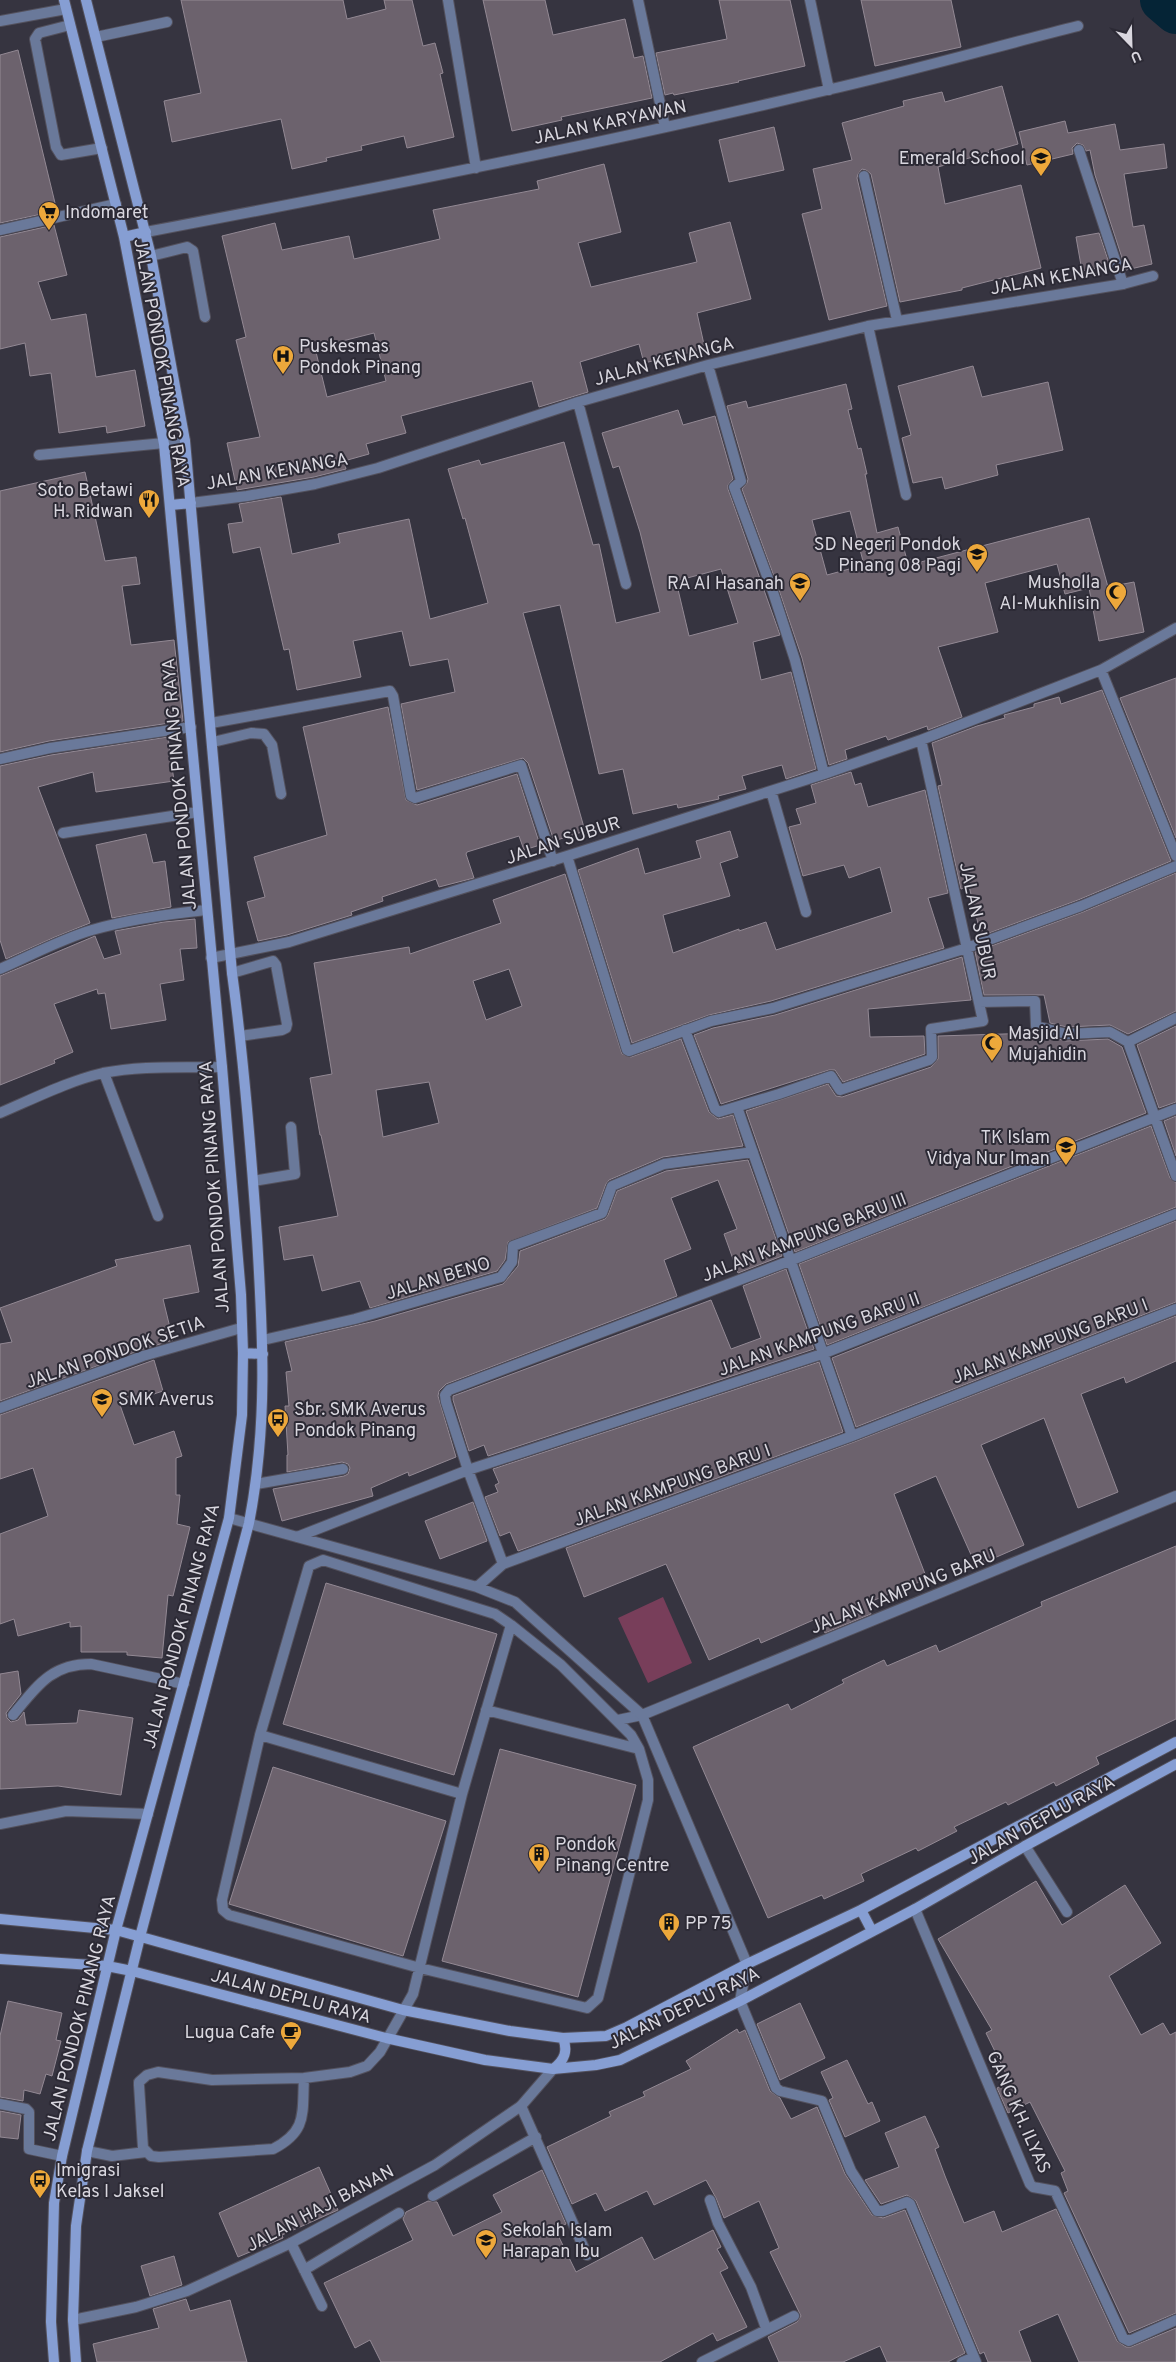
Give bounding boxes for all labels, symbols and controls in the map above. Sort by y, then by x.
north arrow [1106,20,1156,70]
text: U [1128,46,1143,65]
street label: JALAN KARYAWAN [532,96,689,151]
school or university icon: Emerald School [1029,146,1053,177]
place label: Emerald School [899,148,1025,171]
supermarket icon: Indomaret [37,200,61,231]
place label: Indomaret [65,202,148,225]
street label: JALAN PONDOK PINANG RAYA [127,237,194,490]
street label: JALAN KENANGA [988,254,1134,301]
street label: JALAN KENANGA [592,333,737,392]
place label: Puskesmas Pondok Pinang [299,336,421,380]
hospital icon: Puskesmas Pondok Pinang [271,344,295,375]
street label: JALAN KENANGA [204,449,350,496]
place label: Soto Betawi H. Ridwan [37,480,133,524]
restaurant icon: Soto Betawi H. Ridwan [137,488,161,519]
place label: SD Negeri Pondok Pinang 08 Pagi [814,534,961,578]
school or university icon: SD Negeri Pondok Pinang 08 Pagi [965,542,989,573]
school or university icon: RA Al Hasanah [788,571,812,602]
place label: Musholla Al-Mukhlisin [999,572,1100,616]
place label: RA Al Hasanah [667,573,784,596]
mosque icon: Musholla Al-Mukhlisin [1104,580,1128,611]
street label: JALAN PONDOK PINANG RAYA [158,657,203,911]
street label: JALAN SUBUR [503,812,624,871]
street label: JALAN SUBUR [953,861,1000,982]
place label: Masjid Al Mujahidin [1008,1023,1087,1067]
mosque icon: Masjid Al Mujahidin [980,1031,1004,1062]
street label: JALAN PONDOK PINANG RAYA [195,1060,236,1314]
place label: TK Islam Vidya Nur Iman [926,1127,1050,1171]
school or university icon: TK Islam Vidya Nur Iman [1054,1135,1078,1166]
street label: JALAN KAMPUNG BARU III [699,1189,910,1288]
street label: JALAN BENO [383,1253,494,1306]
street label: JALAN KAMPUNG BARU II [716,1288,923,1383]
street label: JALAN KAMPUNG BARU I [949,1294,1152,1390]
street label: JALAN PONDOK SETIA [23,1312,208,1395]
school or university icon: SMK Averus [90,1387,114,1418]
place label: SMK Averus [118,1389,214,1412]
place label: Sbr. SMK Averus Pondok Pinang [294,1399,426,1443]
bus stop icon: Sbr. SMK Averus Pondok Pinang [266,1407,290,1438]
street label: JALAN KAMPUNG BARU I [571,1440,774,1533]
street label: JALAN PONDOK PINANG RAYA [139,1501,226,1752]
street label: JALAN KAMPUNG BARU [807,1545,1000,1640]
street label: JALAN DEPLU RAYA [964,1771,1120,1871]
place label: Pondok Pinang Centre [555,1834,669,1878]
building icon: Pondok Pinang Centre [527,1842,551,1873]
street label: JALAN PONDOK PINANG RAYA [39,1893,122,2144]
building icon: PP 75 [657,1911,681,1942]
place label: PP 75 [685,1913,732,1936]
street label: JALAN DEPLU RAYA [605,1963,764,2056]
street label: JALAN DEPLU RAYA [208,1965,373,2030]
cafe icon: Lugua Cafe [279,2020,303,2051]
place label: Lugua Cafe [184,2022,275,2045]
street label: GANG KH. ILYAS [980,2048,1055,2178]
place label: Imigrasi Kelas I Jaksel [56,2160,164,2204]
street label: JALAN HAJI BANAN [243,2161,399,2258]
bus stop icon: Imigrasi Kelas I Jaksel [28,2168,52,2199]
place label: Sekolah Islam Harapan Ibu [502,2220,613,2264]
school or university icon: Sekolah Islam Harapan Ibu [474,2228,498,2259]

